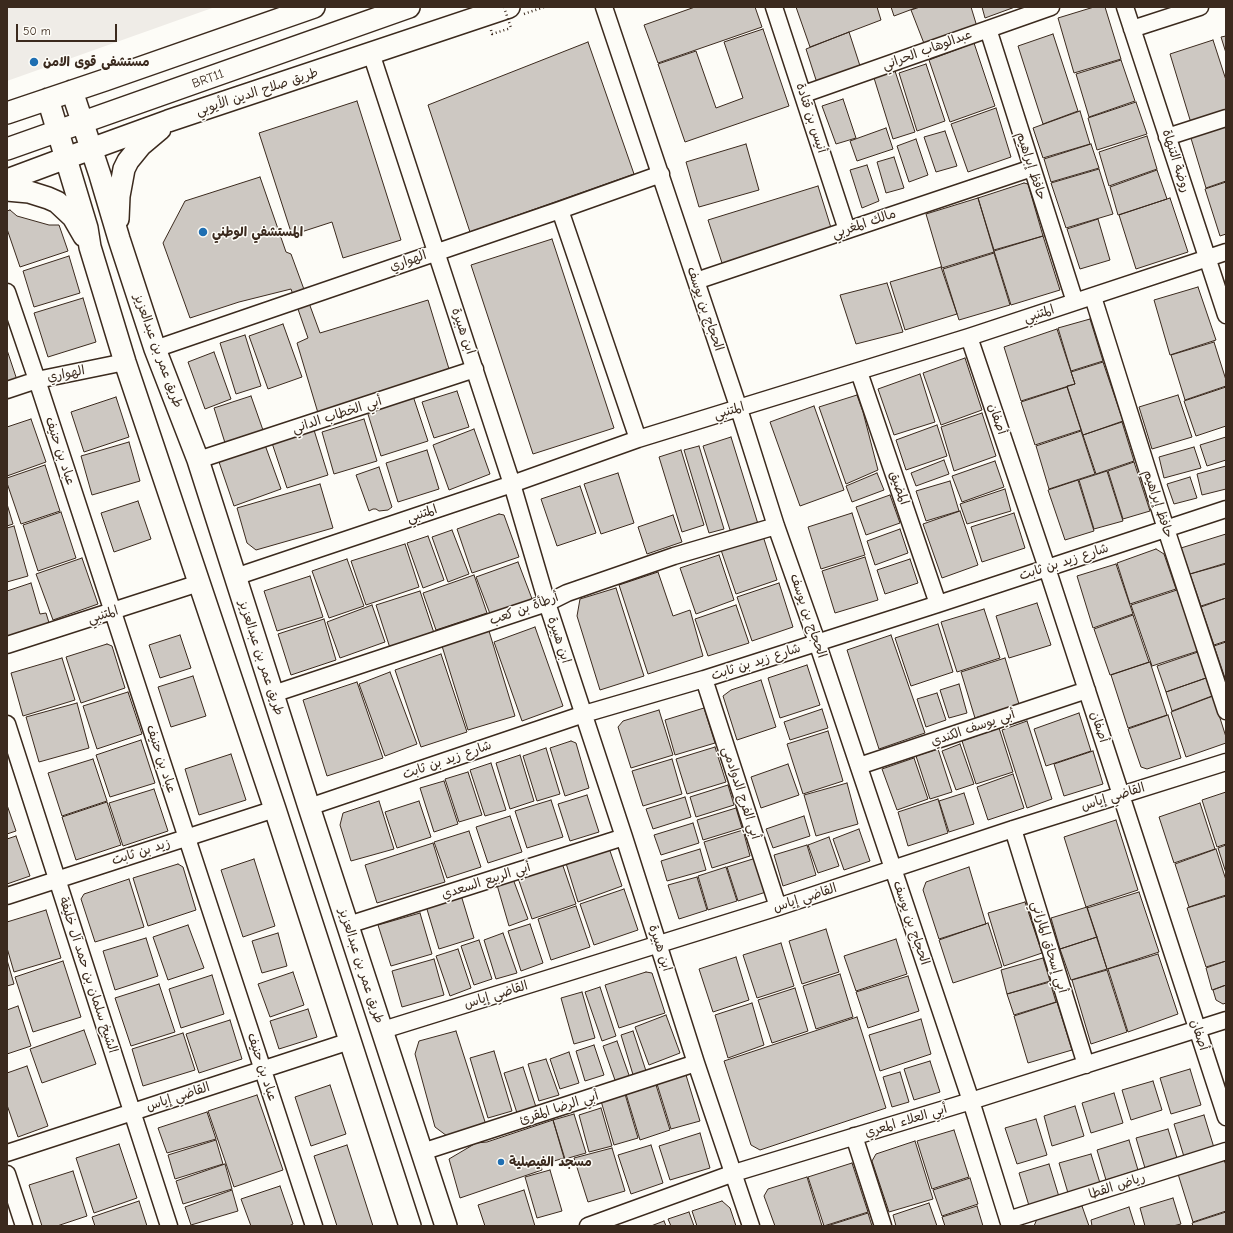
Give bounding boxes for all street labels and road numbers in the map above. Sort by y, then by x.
street label: عبدالوهاب الحراني [880,27,974,73]
street label: طريق صلاح الدين الأيوبي [194,65,320,119]
street label: BRT11 [190,66,226,92]
street label: أنيس بن قتادة [792,81,830,155]
street label: روضة التنهاة [1158,127,1194,195]
street label: حافظ إبراهيم [1013,130,1049,202]
street label: مالك المغربي [830,206,898,242]
street label: الهواري [387,247,429,275]
street label: الحجاج بن يوسف [683,265,727,353]
street label: طريق عمر بن عبدالعزيز [130,292,186,410]
street label: المتنبي [1022,302,1056,326]
street label: ابن هبيرة [448,306,478,356]
street label: الهواري [46,363,86,385]
street label: أبي الخطاب الداني [290,393,384,437]
street label: المتنبي [712,399,746,423]
street label: أصفان [984,401,1010,437]
street label: عباد بن حنيف [42,415,78,487]
street label: حافظ إبراهيم [1140,468,1176,540]
street label: المضيق [886,469,912,507]
street label: المتنبي [405,502,439,526]
street label: شارع زيد بن ثابت [1017,540,1111,584]
street label: الحجاج بن يوسف [786,572,830,660]
street label: أرطأة بن كعب [487,589,561,629]
street label: طريق عمر بن عبدالعزيز [235,599,287,717]
street label: المتنبي [86,603,120,627]
street label: ابن هبيرة [544,615,574,665]
street label: شارع زيد بن ثابت [709,640,803,684]
street label: أبي يوسف الكندي [929,706,1017,750]
street label: أصفان [1087,709,1111,745]
street label: عباد بن حنيف [143,723,179,795]
street label: شارع زيد بن ثابت [400,737,494,783]
street label: أبي الفرج الدوادمي [719,745,763,841]
street label: القاضي إياس [1079,780,1147,814]
street label: زيد بن ثابت [110,835,172,869]
street label: أبي الربيع السعدي [439,859,533,903]
street label: الحجاج بن يوسف [889,879,933,967]
street label: القاضي إياس [771,880,839,916]
street label: الشيخ سلمان بن حمد آل خليفة [55,895,121,1055]
street label: أبي إسحاق الماراني [1028,899,1070,995]
street label: طريق عمر بن عبدالعزيز [335,907,387,1025]
street label: ابن هبيرة [645,923,675,973]
street label: القاضي إياس [462,978,530,1012]
street label: أصفان [1187,1017,1211,1053]
street label: عباد بن حنيف [244,1031,280,1103]
street label: القاضي إياس [144,1079,212,1115]
street label: أبي الرضا المقرئ [518,1088,600,1128]
street label: أبي العلاء المعري [863,1101,949,1141]
street label: رياض القطا [1087,1170,1147,1202]

